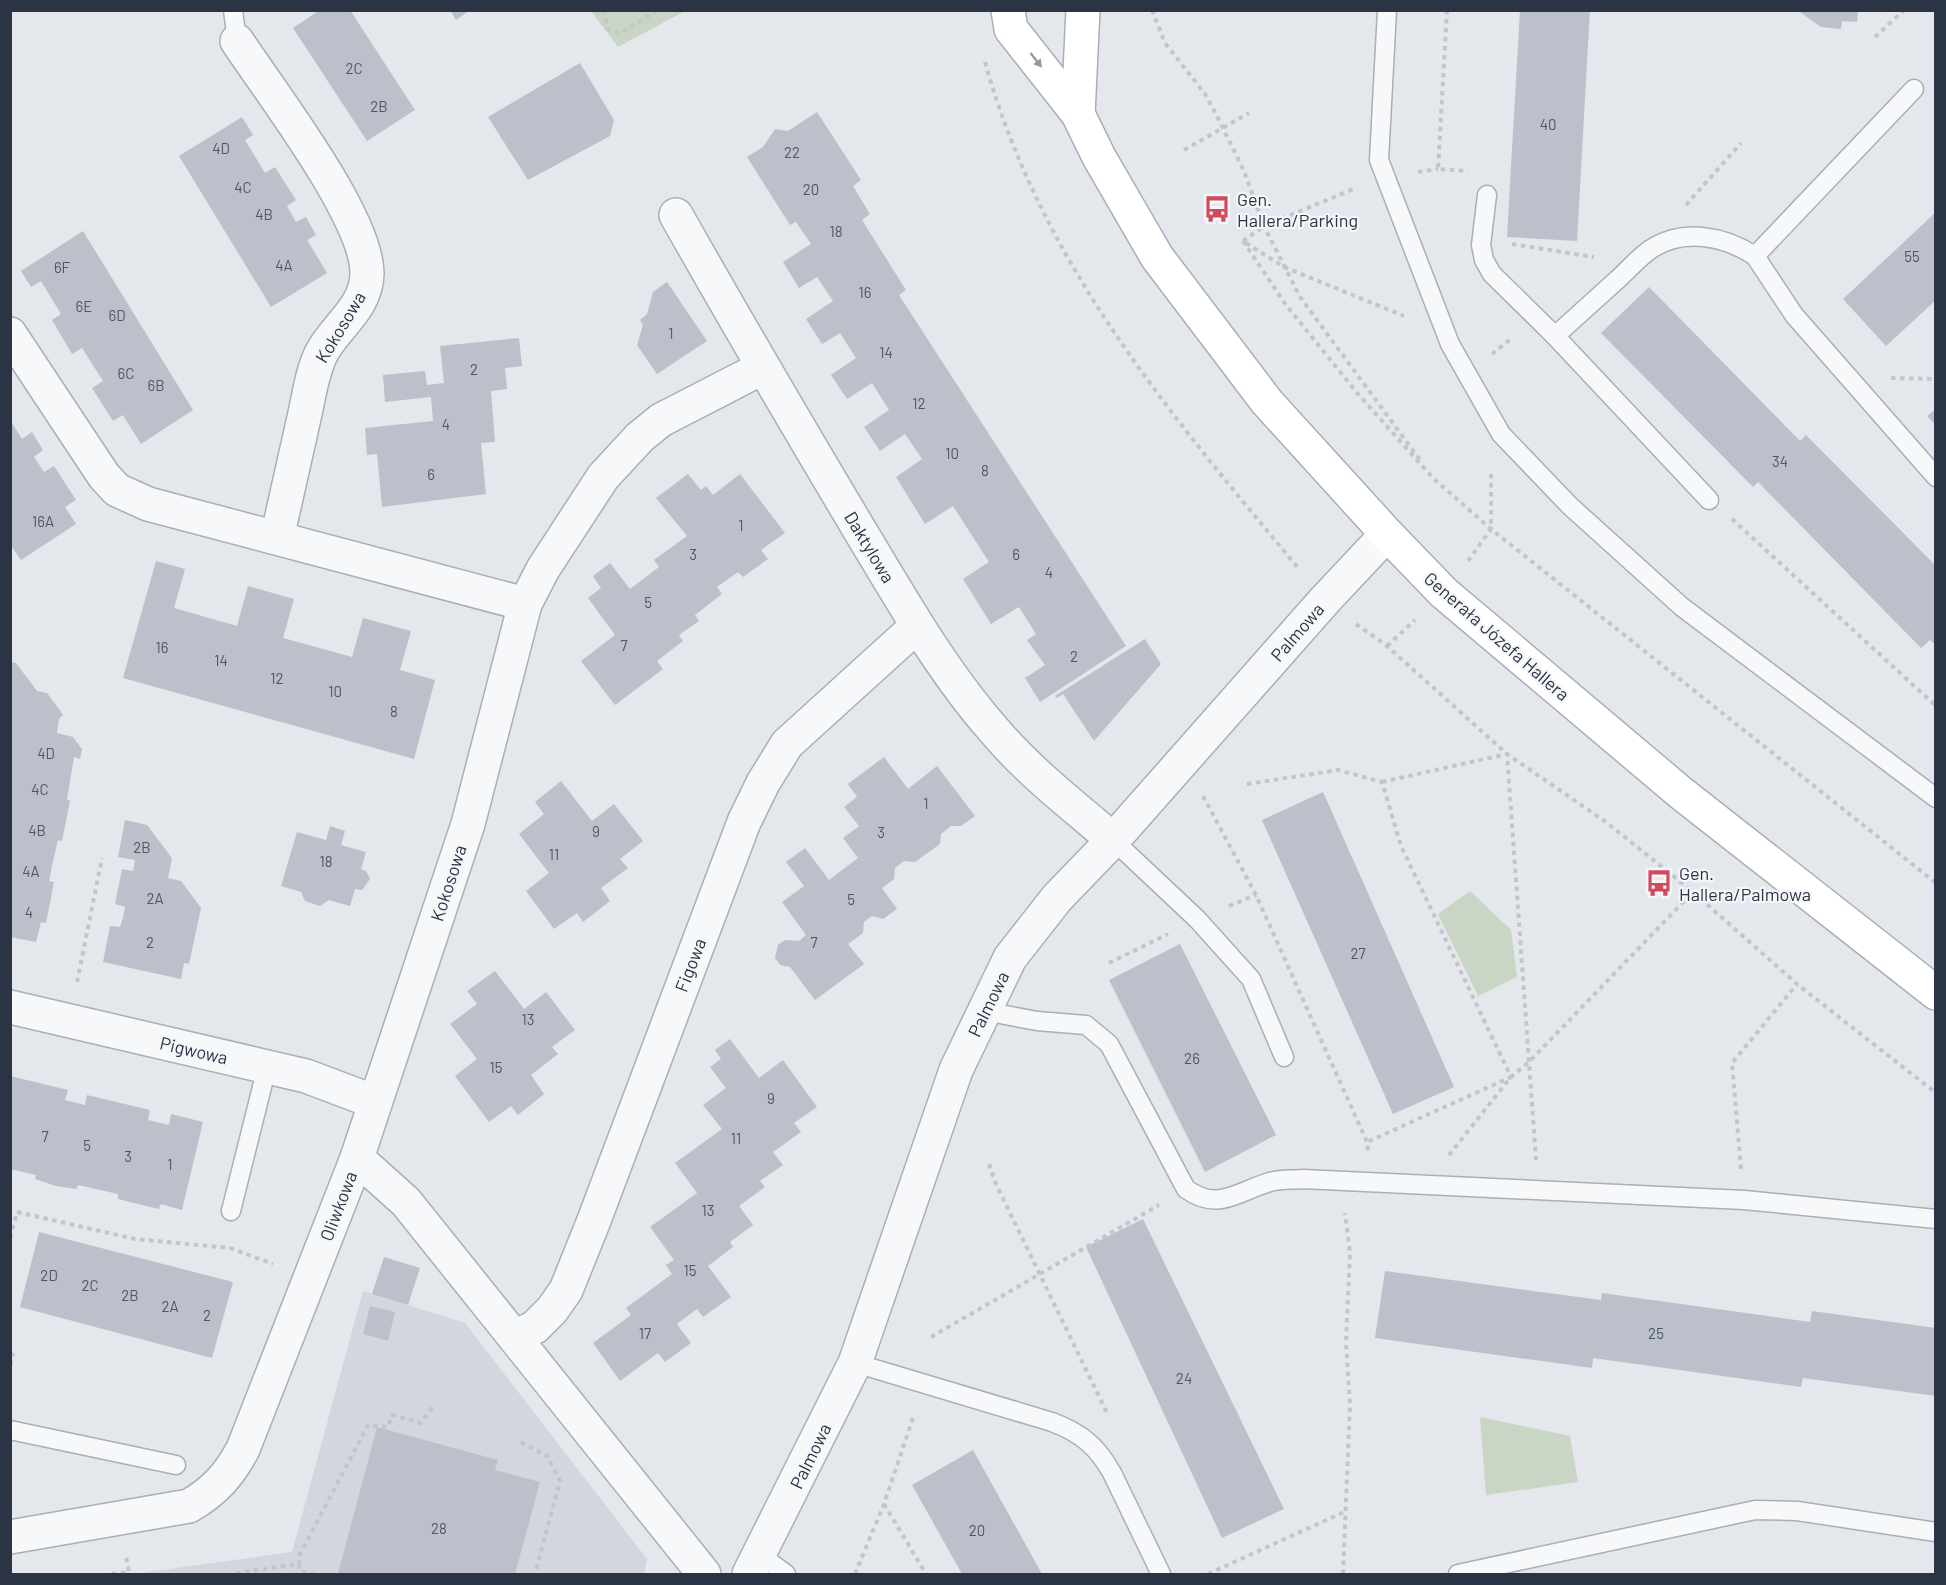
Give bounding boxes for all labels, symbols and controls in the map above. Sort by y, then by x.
one-way arrow [1030,52,1043,68]
house number: 2C [345,59,363,77]
house number: 2B [370,97,388,115]
house number: 40 [1540,115,1556,133]
house number: 4D [212,139,230,157]
house number: 22 [784,143,800,161]
house number: 4C [234,178,252,196]
house number: 20 [803,180,819,198]
place label: Gen. Hallera/Parking [1237,188,1358,231]
bus stop icon: Gen. Hallera/Parking [1202,194,1232,224]
house number: 4B [255,205,273,223]
house number: 18 [829,222,843,240]
house number: 55 [1904,247,1920,265]
house number: 4A [275,256,293,274]
house number: 6F [54,258,71,276]
house number: 16 [859,283,871,301]
street label: Kokosowa [310,287,370,367]
house number: 6E [76,297,92,315]
house number: 6D [109,306,126,324]
house number: 1 [668,324,674,342]
house number: 14 [879,343,893,361]
house number: 2 [470,360,478,378]
house number: 6C [118,364,134,382]
house number: 6B [147,376,165,394]
house number: 12 [912,394,926,412]
house number: 4 [442,415,450,433]
house number: 10 [945,444,959,462]
house number: 34 [1772,452,1788,470]
house number: 8 [981,461,989,479]
house number: 6 [427,465,435,483]
street label: Daktylowa [840,507,900,587]
house number: 16A [32,512,54,530]
house number: 1 [738,516,744,534]
house number: 3 [689,545,697,563]
house number: 6 [1012,545,1020,563]
house number: 4 [1045,563,1053,581]
street label: Generała Józefa Hallera [1420,567,1574,705]
house number: 5 [644,593,652,611]
street label: Palmowa [1266,598,1328,666]
house number: 7 [620,636,628,654]
house number: 16 [156,638,168,656]
house number: 2 [1070,647,1078,665]
house number: 14 [214,651,228,669]
house number: 12 [270,669,284,687]
house number: 10 [328,682,342,700]
house number: 8 [390,702,398,720]
house number: 4D [37,744,55,762]
house number: 4C [31,780,49,798]
house number: 1 [923,794,929,812]
house number: 4B [28,821,46,839]
house number: 9 [592,822,600,840]
house number: 3 [877,823,885,841]
house number: 2B [133,838,151,856]
street label: Kokosowa [425,842,471,924]
house number: 11 [549,845,559,863]
house number: 18 [319,852,333,870]
house number: 4A [22,862,40,880]
place label: Gen. Hallera/Palmowa [1679,862,1811,905]
bus stop icon: Gen. Hallera/Palmowa [1644,868,1674,898]
house number: 2A [146,889,164,907]
house number: 5 [847,890,855,908]
house number: 4 [25,903,33,921]
house number: 2 [146,933,154,951]
house number: 7 [810,933,818,951]
street label: Figowa [670,935,710,995]
house number: 27 [1350,944,1366,962]
street label: Palmowa [963,968,1013,1040]
house number: 13 [522,1010,534,1028]
street label: Pigwowa [158,1032,230,1068]
house number: 26 [1184,1049,1200,1067]
house number: 15 [490,1058,502,1076]
house number: 9 [767,1089,775,1107]
house number: 7 [41,1127,49,1145]
house number: 11 [731,1129,741,1147]
house number: 5 [83,1136,91,1154]
house number: 3 [124,1147,132,1165]
house number: 1 [167,1155,173,1173]
street label: Oliwkowa [315,1168,361,1244]
house number: 13 [702,1201,714,1219]
house number: 15 [684,1261,696,1279]
house number: 2D [40,1266,58,1284]
house number: 2C [81,1276,99,1294]
house number: 2B [121,1286,139,1304]
house number: 2A [161,1297,179,1315]
house number: 2 [203,1306,211,1324]
house number: 17 [639,1324,651,1342]
house number: 25 [1648,1324,1664,1342]
house number: 24 [1176,1369,1192,1387]
street label: Palmowa [785,1420,835,1492]
house number: 28 [431,1519,447,1537]
house number: 20 [969,1521,985,1539]

